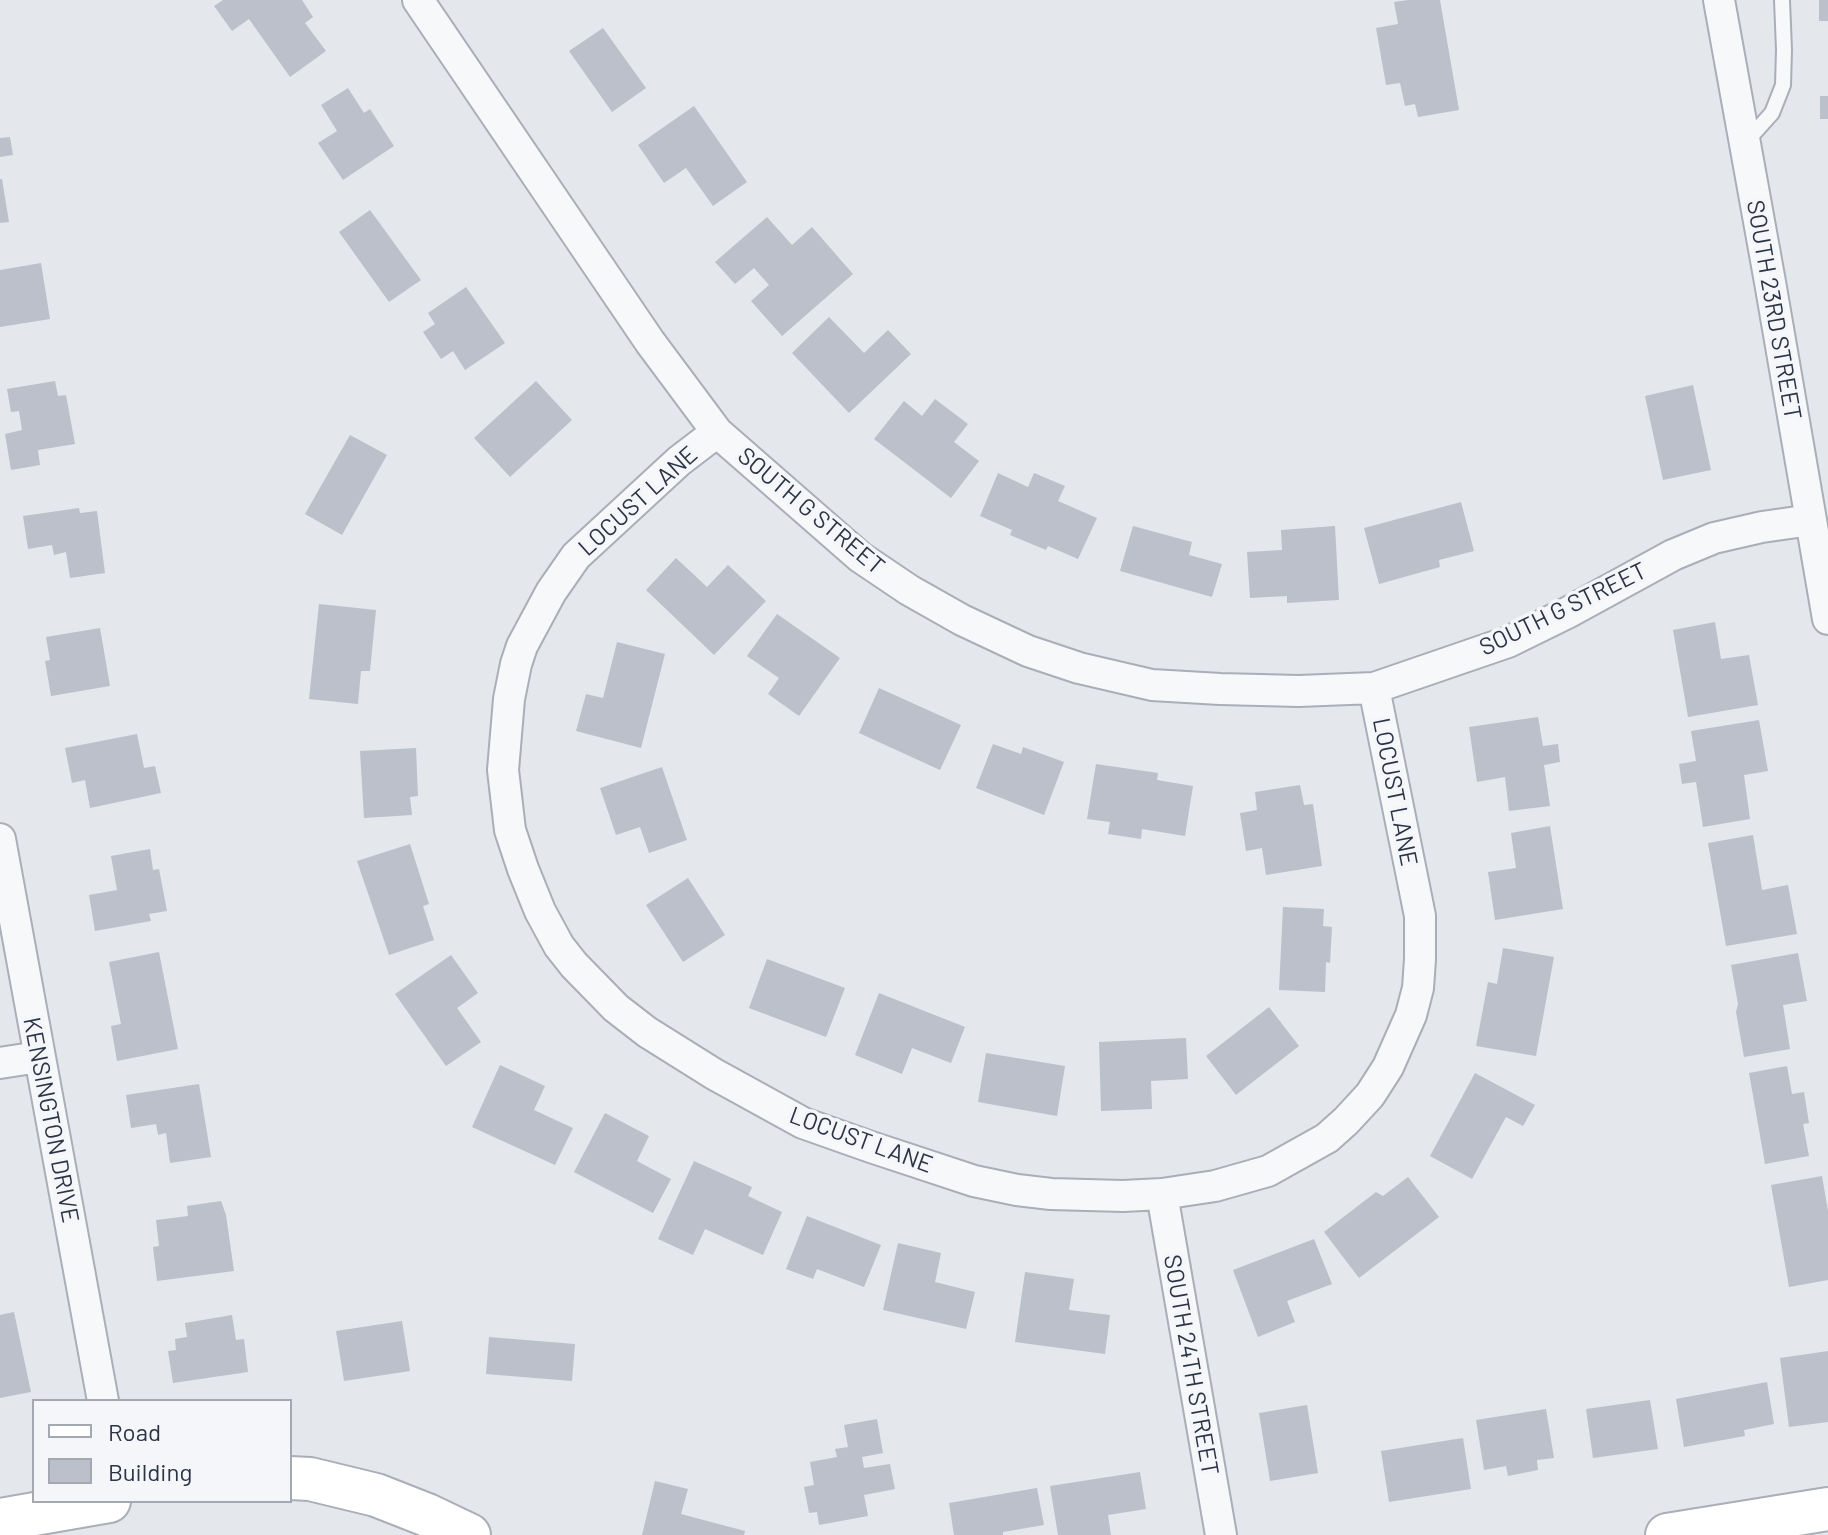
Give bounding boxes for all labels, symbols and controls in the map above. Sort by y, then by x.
street label: SOUTH 23RD STREET [1740,198,1808,422]
street label: LOCUST LANE [573,440,703,562]
street label: SOUTH G STREET [732,441,890,581]
street label: SOUTH G STREET [1475,556,1651,662]
street label: LOCUST LANE [1367,716,1423,868]
street label: KENSINGTON DRIVE [17,1015,85,1225]
street label: LOCUST LANE [786,1101,936,1179]
street label: SOUTH 24TH STREET [1157,1252,1225,1478]
legend [32,1399,292,1503]
text: Road [108,1417,161,1446]
text: Building [108,1457,192,1486]

